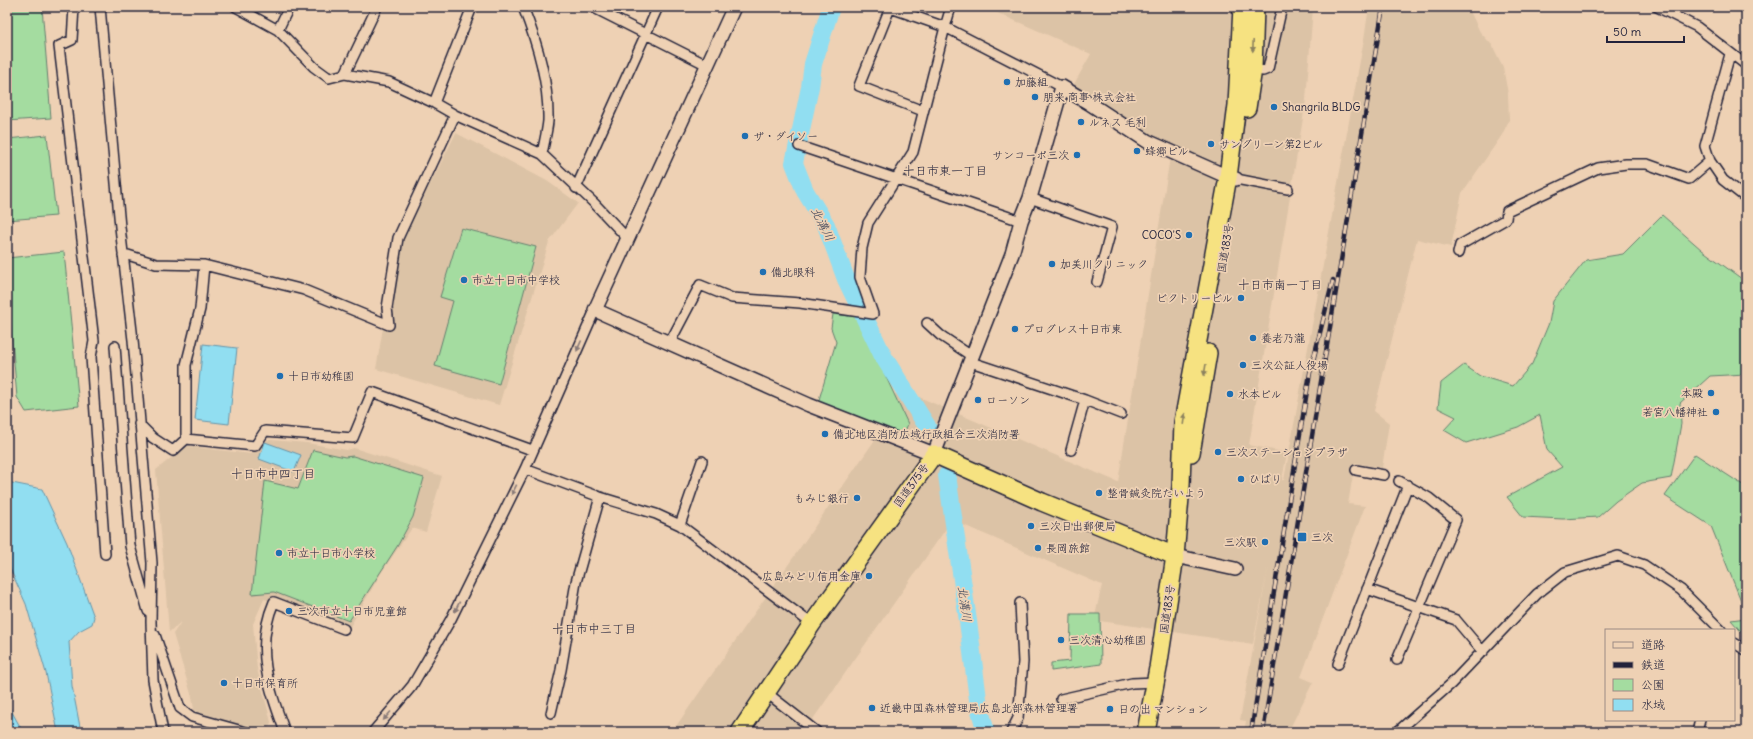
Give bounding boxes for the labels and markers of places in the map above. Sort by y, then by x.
place label: 加藤組 [1015,75,1048,89]
marker: 加藤組 [1002,77,1012,87]
place label: 朋来 商事 株式会社 [1043,90,1136,104]
marker: 朋来 商事 株式会社 [1030,92,1040,102]
place label: Shangrila BLDG [1282,100,1361,114]
marker: Shangrila BLDG [1269,102,1279,112]
place label: ルネス 毛利 [1089,115,1146,129]
marker: ルネス 毛利 [1076,117,1086,127]
place label: ザ・ダイソー [753,129,818,143]
marker: ザ・ダイソー [740,131,750,141]
place label: サングリーン第2ビル [1219,137,1323,151]
marker: サングリーン第2ビル [1206,139,1216,149]
place label: 蜂郷ビル [1145,144,1189,158]
marker: 蜂郷ビル [1132,146,1142,156]
place label: サンコーポ三次 [992,148,1069,162]
marker: サンコーポ三次 [1072,150,1082,160]
place label: COCO'S [1142,228,1181,242]
marker: COCO'S [1184,230,1194,240]
place label: 加美川クリニック [1060,257,1148,271]
marker: 加美川クリニック [1047,259,1057,269]
place label: 備北眼科 [771,265,815,279]
marker: 備北眼科 [758,267,768,277]
place label: 市立十日市中学校 [472,273,560,287]
marker: 市立十日市中学校 [459,275,469,285]
place label: ビクトリービル [1156,291,1233,305]
marker: ビクトリービル [1236,293,1246,303]
place label: プログレス十日市東 [1023,322,1122,336]
marker: プログレス十日市東 [1010,324,1020,334]
place label: 養老乃瀧 [1261,331,1305,345]
marker: 養老乃瀧 [1248,333,1258,343]
place label: 三次公証人役場 [1251,358,1328,372]
marker: 三次公証人役場 [1238,360,1248,370]
place label: 十日市幼稚園 [288,369,354,383]
marker: 十日市幼稚園 [275,371,285,381]
place label: 本殿 [1681,386,1703,400]
place label: 水本ビル [1238,387,1282,401]
marker: 本殿 [1706,388,1716,398]
marker: 水本ビル [1225,389,1235,399]
place label: ローソン [986,393,1030,407]
marker: ローソン [973,395,983,405]
place label: 若宮八幡神社 [1642,405,1708,419]
marker: 若宮八幡神社 [1711,407,1721,417]
place label: 備北地区消防広域行政組合三次消防署 [833,427,1020,441]
marker: 備北地区消防広域行政組合三次消防署 [820,429,830,439]
place label: 三次ステーションプラザ [1226,445,1347,459]
marker: 三次ステーションプラザ [1213,447,1223,457]
place label: ひばり [1249,472,1282,486]
marker: ひばり [1236,474,1246,484]
place label: 整骨鍼灸院たいよう [1107,486,1206,500]
marker: 整骨鍼灸院たいよう [1094,488,1104,498]
place label: もみじ銀行 [794,491,849,505]
marker: もみじ銀行 [852,493,862,503]
place label: 三次日出郵便局 [1039,519,1116,533]
marker: 三次日出郵便局 [1026,521,1036,531]
place label: 三次 [1311,530,1333,544]
marker: 三次 [1296,531,1308,543]
place label: 三次駅 [1224,535,1257,549]
marker: 三次駅 [1260,537,1270,547]
place label: 長岡旅館 [1046,541,1090,555]
marker: 長岡旅館 [1033,543,1043,553]
place label: 市立十日市小学校 [287,546,375,560]
marker: 市立十日市小学校 [274,548,284,558]
place label: 広島みどり信用金庫 [762,569,861,583]
marker: 広島みどり信用金庫 [864,571,874,581]
place label: 三次市立十日市児童館 [297,604,407,618]
marker: 三次市立十日市児童館 [284,606,294,616]
place label: 三次清心幼稚園 [1069,633,1146,647]
marker: 三次清心幼稚園 [1056,635,1066,645]
place label: 十日市保育所 [232,676,298,690]
marker: 十日市保育所 [219,678,229,688]
place label: 近畿中国森林管理局広島北部森林管理署 [880,701,1078,715]
place label: 日の出 マンション [1118,702,1208,716]
marker: 近畿中国森林管理局広島北部森林管理署 [867,703,877,713]
marker: 日の出 マンション [1105,704,1115,714]

